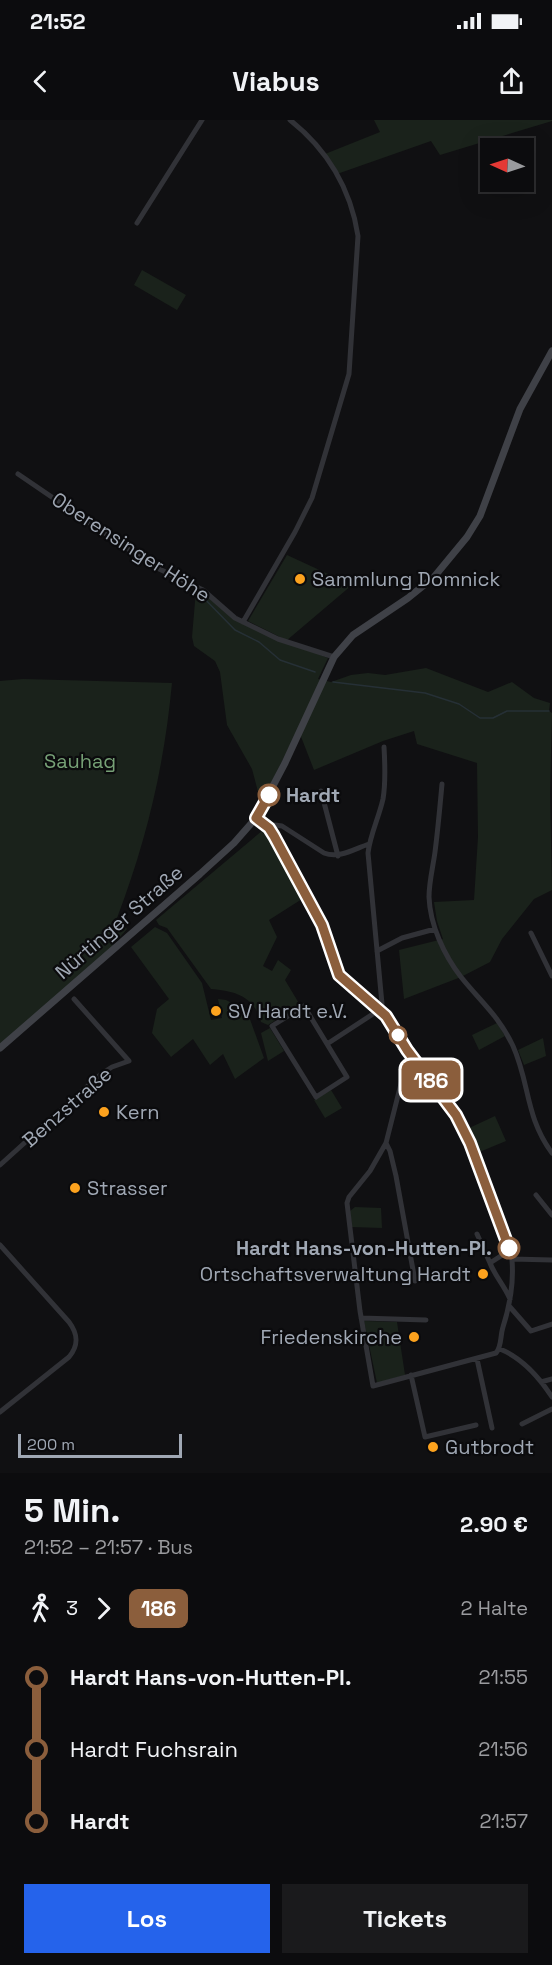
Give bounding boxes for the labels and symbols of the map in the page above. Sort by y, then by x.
north arrow [480,138,534,192]
street label: Oberensinger Höhe [47,486,215,608]
place label: Sammlung Domnick [312,566,500,592]
marker: Sammlung Domnick [293,572,307,586]
park label: Sauhag [44,748,116,774]
place label: Hardt [286,782,340,808]
marker: Hardt [258,784,280,806]
street label: Nürtinger Straße [50,859,188,985]
place label: SV Hardt e.V. [228,998,347,1024]
marker: SV Hardt e.V. [209,1004,223,1018]
unlabelled marker [389,1026,407,1044]
line badge: 186 [396,1060,466,1100]
street label: Benzstraße [17,1061,117,1153]
place label: Kern [116,1099,159,1125]
marker: Kern [97,1105,111,1119]
place label: Strasser [87,1175,168,1201]
marker: Strasser [68,1181,82,1195]
place label: Hardt Hans-von-Hutten-Pl. [236,1235,492,1261]
marker: Hardt Hans-von-Hutten-Pl. [498,1237,520,1259]
place label: Ortschaftsverwaltung Hardt [200,1261,471,1287]
marker: Ortschaftsverwaltung Hardt [476,1267,490,1281]
place label: Friedenskirche [261,1324,402,1350]
marker: Friedenskirche [407,1330,421,1344]
scale bar [18,1431,182,1458]
place label: Gutbrodt [445,1434,534,1460]
marker: Gutbrodt [426,1440,440,1454]

